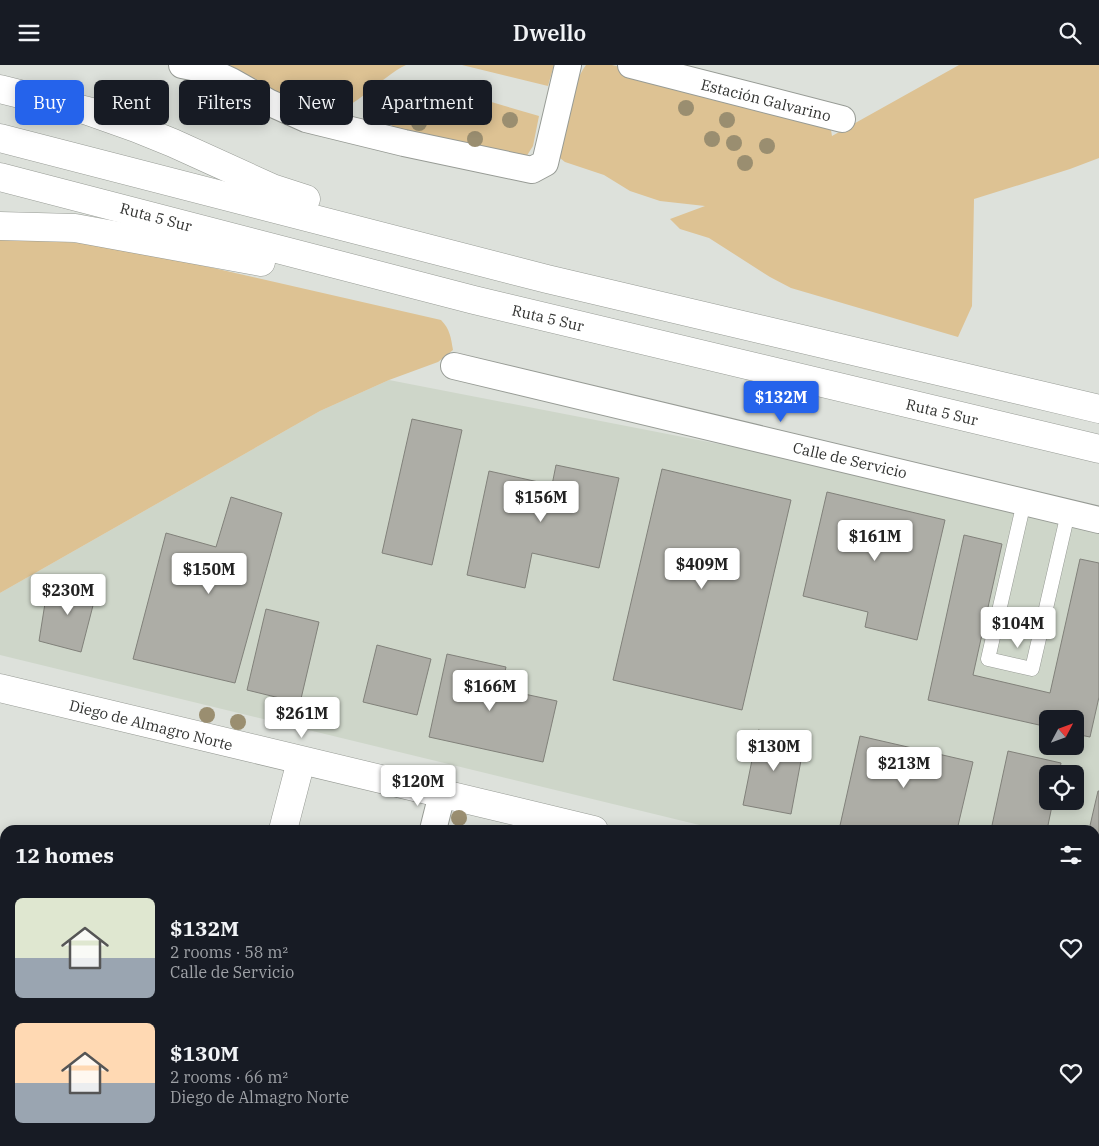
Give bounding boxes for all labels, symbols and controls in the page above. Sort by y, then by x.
text: Dwello [513,18,586,47]
icon: menu [15,19,43,47]
icon: search [1056,19,1084,47]
street label: Estación Galvarino [699,75,833,125]
chip: Buy [15,80,84,125]
chip: Rent [94,80,169,125]
chip: Filters [179,80,270,125]
chip: New [280,80,353,125]
chip: Apartment [363,80,492,125]
street label: Ruta 5 Sur [118,198,194,236]
street label: Ruta 5 Sur [510,300,586,336]
pin: $132M [746,381,816,423]
text: $132M [755,387,807,407]
street label: Ruta 5 Sur [904,394,980,430]
street label: Calle de Servicio [791,438,909,482]
pin: $156M [506,481,576,523]
text: $156M [515,487,567,507]
pin: $161M [840,519,910,562]
text: $161M [849,526,901,546]
pin: $409M [667,547,737,590]
pin: $150M [174,553,244,595]
text: $409M [676,554,728,574]
text: $150M [183,559,235,579]
pin: $230M [33,573,103,616]
text: $230M [42,580,94,600]
pin: $104M [983,607,1053,649]
text: $104M [992,613,1044,633]
pin: $166M [455,669,525,712]
text: $166M [464,676,516,696]
street label: Diego de Almagro Norte [67,695,235,755]
pin: $261M [267,697,337,739]
text: $261M [276,703,328,723]
north arrow [1039,710,1084,755]
map controls [1039,710,1084,810]
pin: $130M [739,729,809,772]
text: $130M [748,736,800,756]
pin: $213M [869,747,939,789]
text: $213M [878,753,930,773]
pin: $120M [383,765,453,807]
button: locate [1039,765,1084,810]
text: $120M [392,771,444,791]
text: 12 homes [15,841,114,869]
icon: filters [1057,841,1085,869]
text: $132M [170,914,239,942]
icon: home [55,918,115,978]
icon: heart [1057,934,1085,962]
text: 2 rooms · 58 m² [170,942,288,962]
text: Calle de Servicio [170,962,294,982]
text: $130M [170,1039,239,1067]
icon: home [55,1043,115,1103]
icon: heart [1057,1059,1085,1087]
text: 2 rooms · 66 m² [170,1067,288,1087]
text: Diego de Almagro Norte [170,1087,349,1107]

